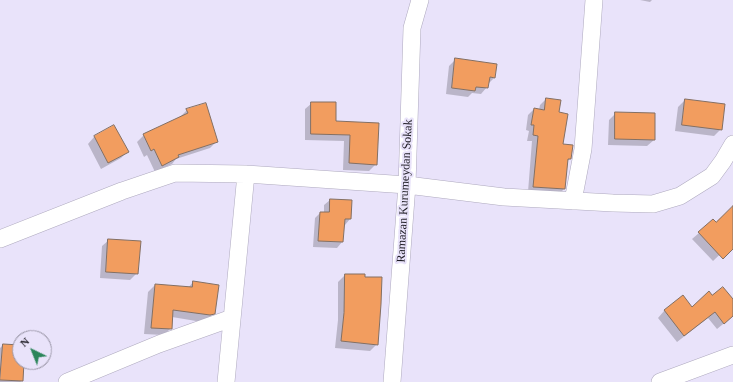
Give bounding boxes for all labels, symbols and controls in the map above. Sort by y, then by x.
street label: Ramazan Kurumeydan Sokak [394,119,416,263]
north arrow [12,330,52,370]
text: N [17,335,31,349]

